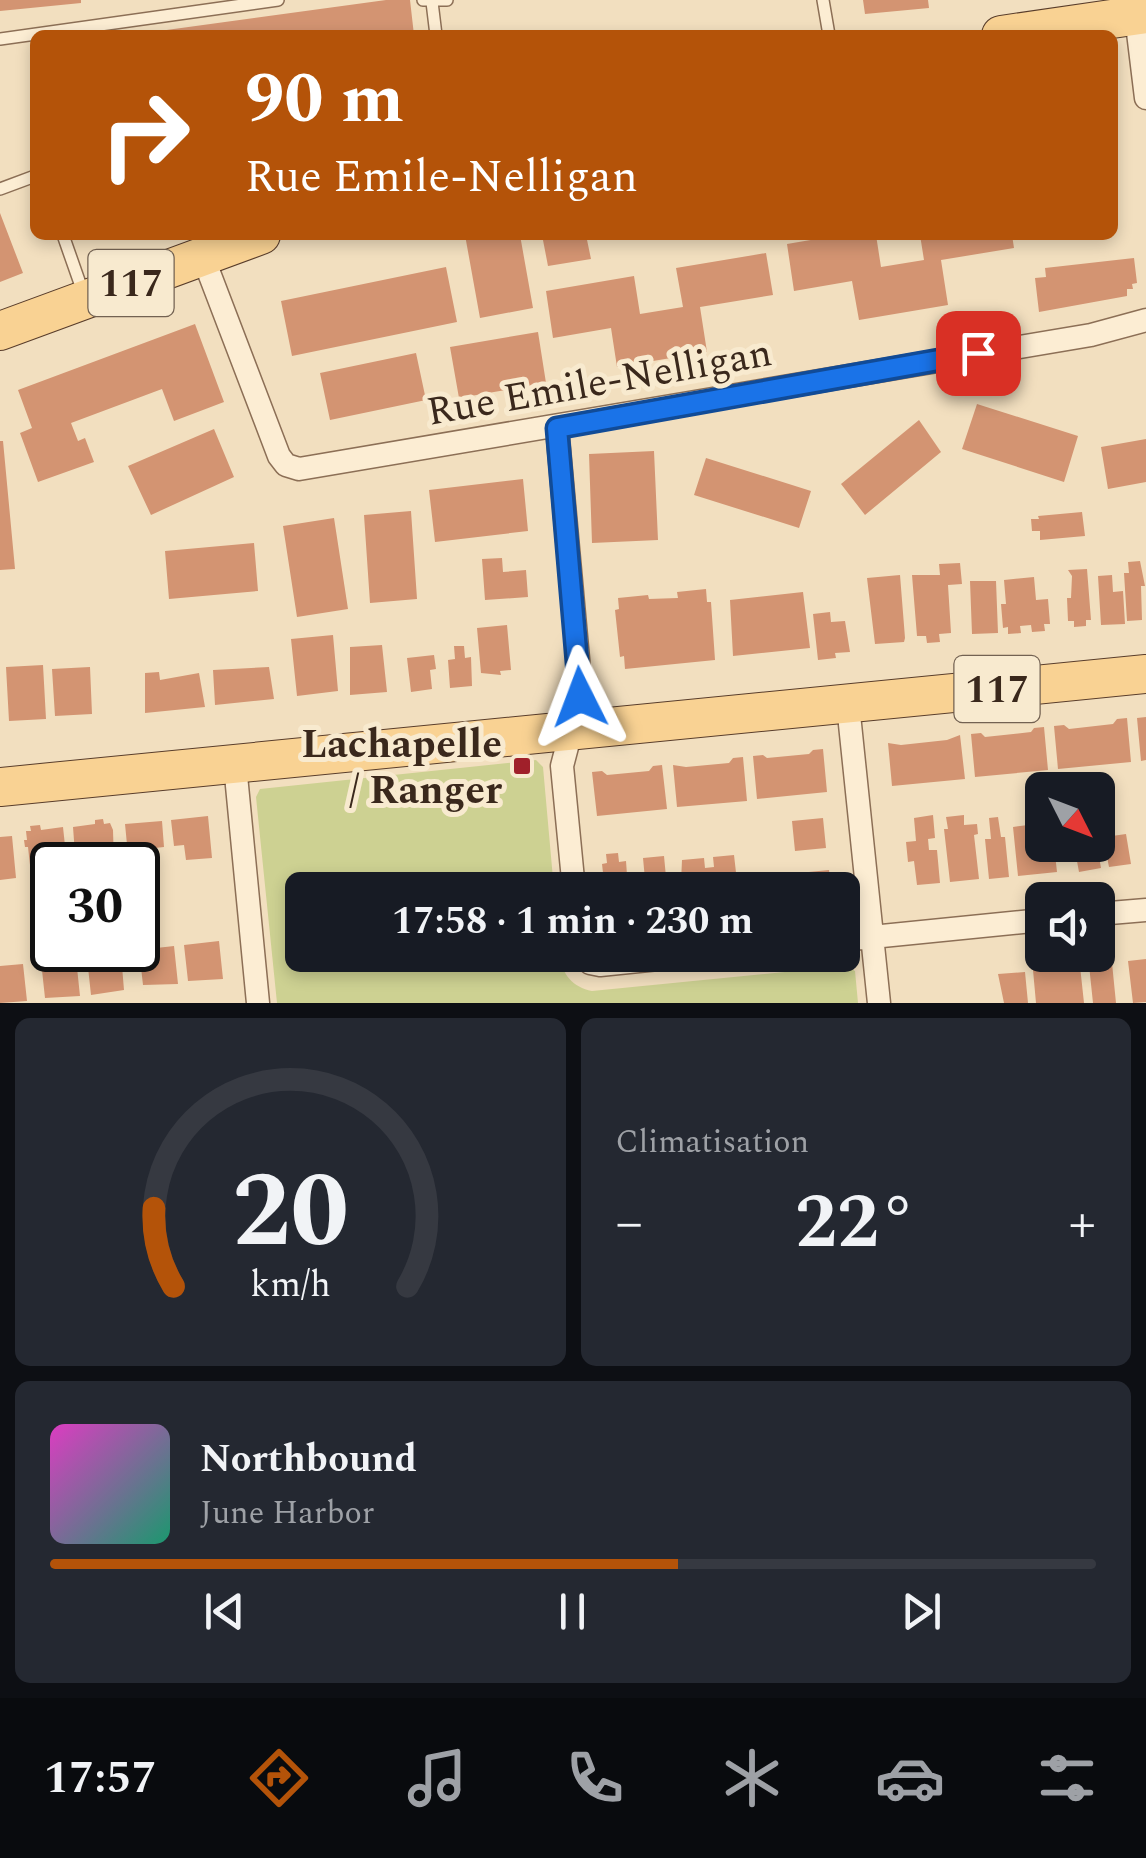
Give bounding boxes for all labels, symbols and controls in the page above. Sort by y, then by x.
text: 90 m [245,47,404,153]
icon: right [80,70,210,200]
text: Rue Emile-Nelligan [245,143,638,212]
road number: 117 [88,250,174,316]
pin [936,311,1021,396]
street label: Rue Emile-Nelligan [422,323,777,444]
icon: arrive [951,326,1006,381]
position arrow [528,645,632,749]
road number: 117 [954,656,1040,722]
place label: Lachapelle / Ranger [301,715,502,822]
marker: Lachapelle / Ranger [511,755,533,777]
north arrow [1025,772,1115,862]
map controls [1025,772,1115,972]
speed limit sign: 30 [30,842,160,972]
button: sound [1025,882,1115,972]
text: 17:58 · 1 min · 230 m [392,893,753,951]
text: Climatisation [616,1118,809,1167]
text: 20 [232,1134,349,1292]
text: 22° [795,1167,917,1281]
text: − [616,1182,643,1265]
text: + [1068,1182,1096,1265]
text: km/h [250,1258,330,1313]
text: Northbound [200,1431,417,1489]
text: June Harbor [200,1489,375,1538]
icon: previous [197,1584,252,1639]
icon: pause [545,1584,600,1639]
icon: next [894,1584,949,1639]
icon: directions [244,1743,314,1813]
icon: music [402,1743,472,1813]
icon: phone [560,1743,630,1813]
icon: climate [717,1743,787,1813]
icon: car [875,1743,945,1813]
icon: filters [1032,1743,1102,1813]
text: 17:57 [44,1744,157,1813]

